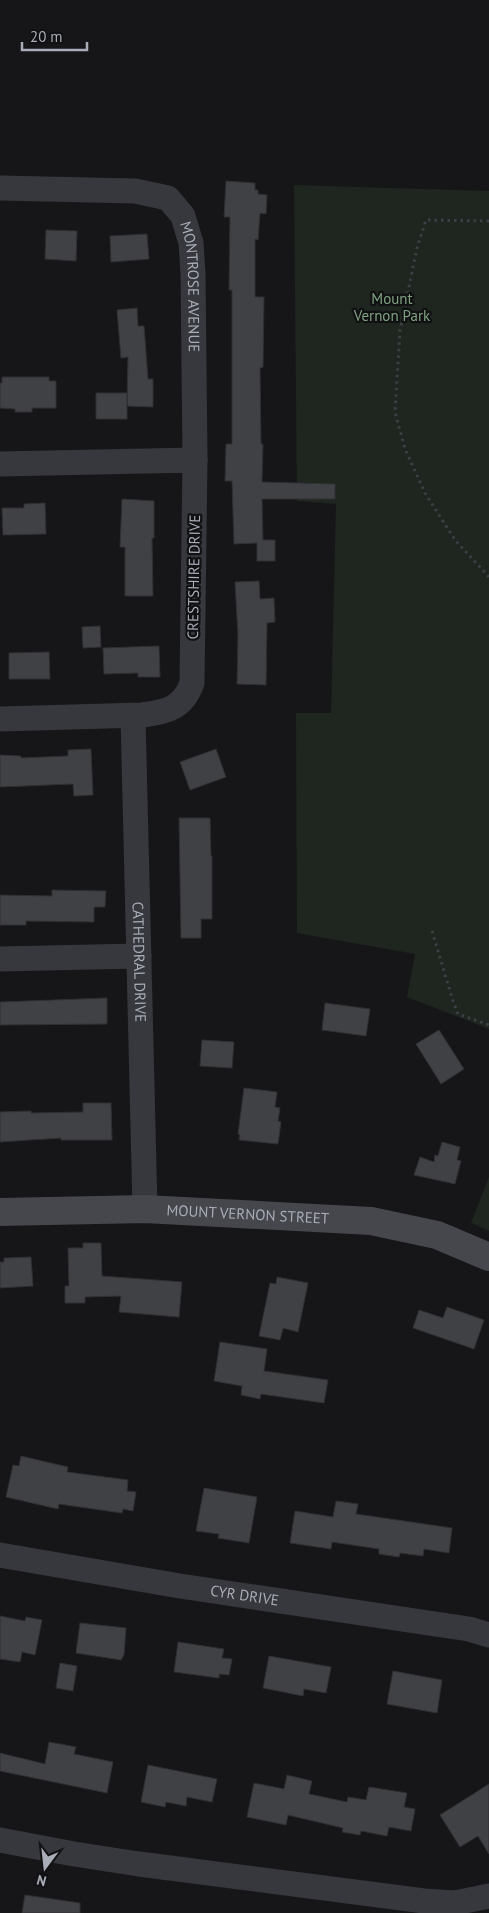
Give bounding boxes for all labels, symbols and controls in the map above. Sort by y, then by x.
scale bar [22,20,88,52]
text: 20 m [30,27,63,46]
street label: MONTROSE AVENUE [176,219,204,352]
park label: Mount Vernon Park [353,289,431,325]
street label: CRESTSHIRE DRIVE [183,514,204,640]
street label: CATHEDRAL DRIVE [129,901,150,1022]
street label: MOUNT VERNON STREET [166,1200,330,1228]
street label: CYR DRIVE [209,1581,280,1610]
north arrow [20,1843,70,1893]
text: N [35,1871,48,1890]

